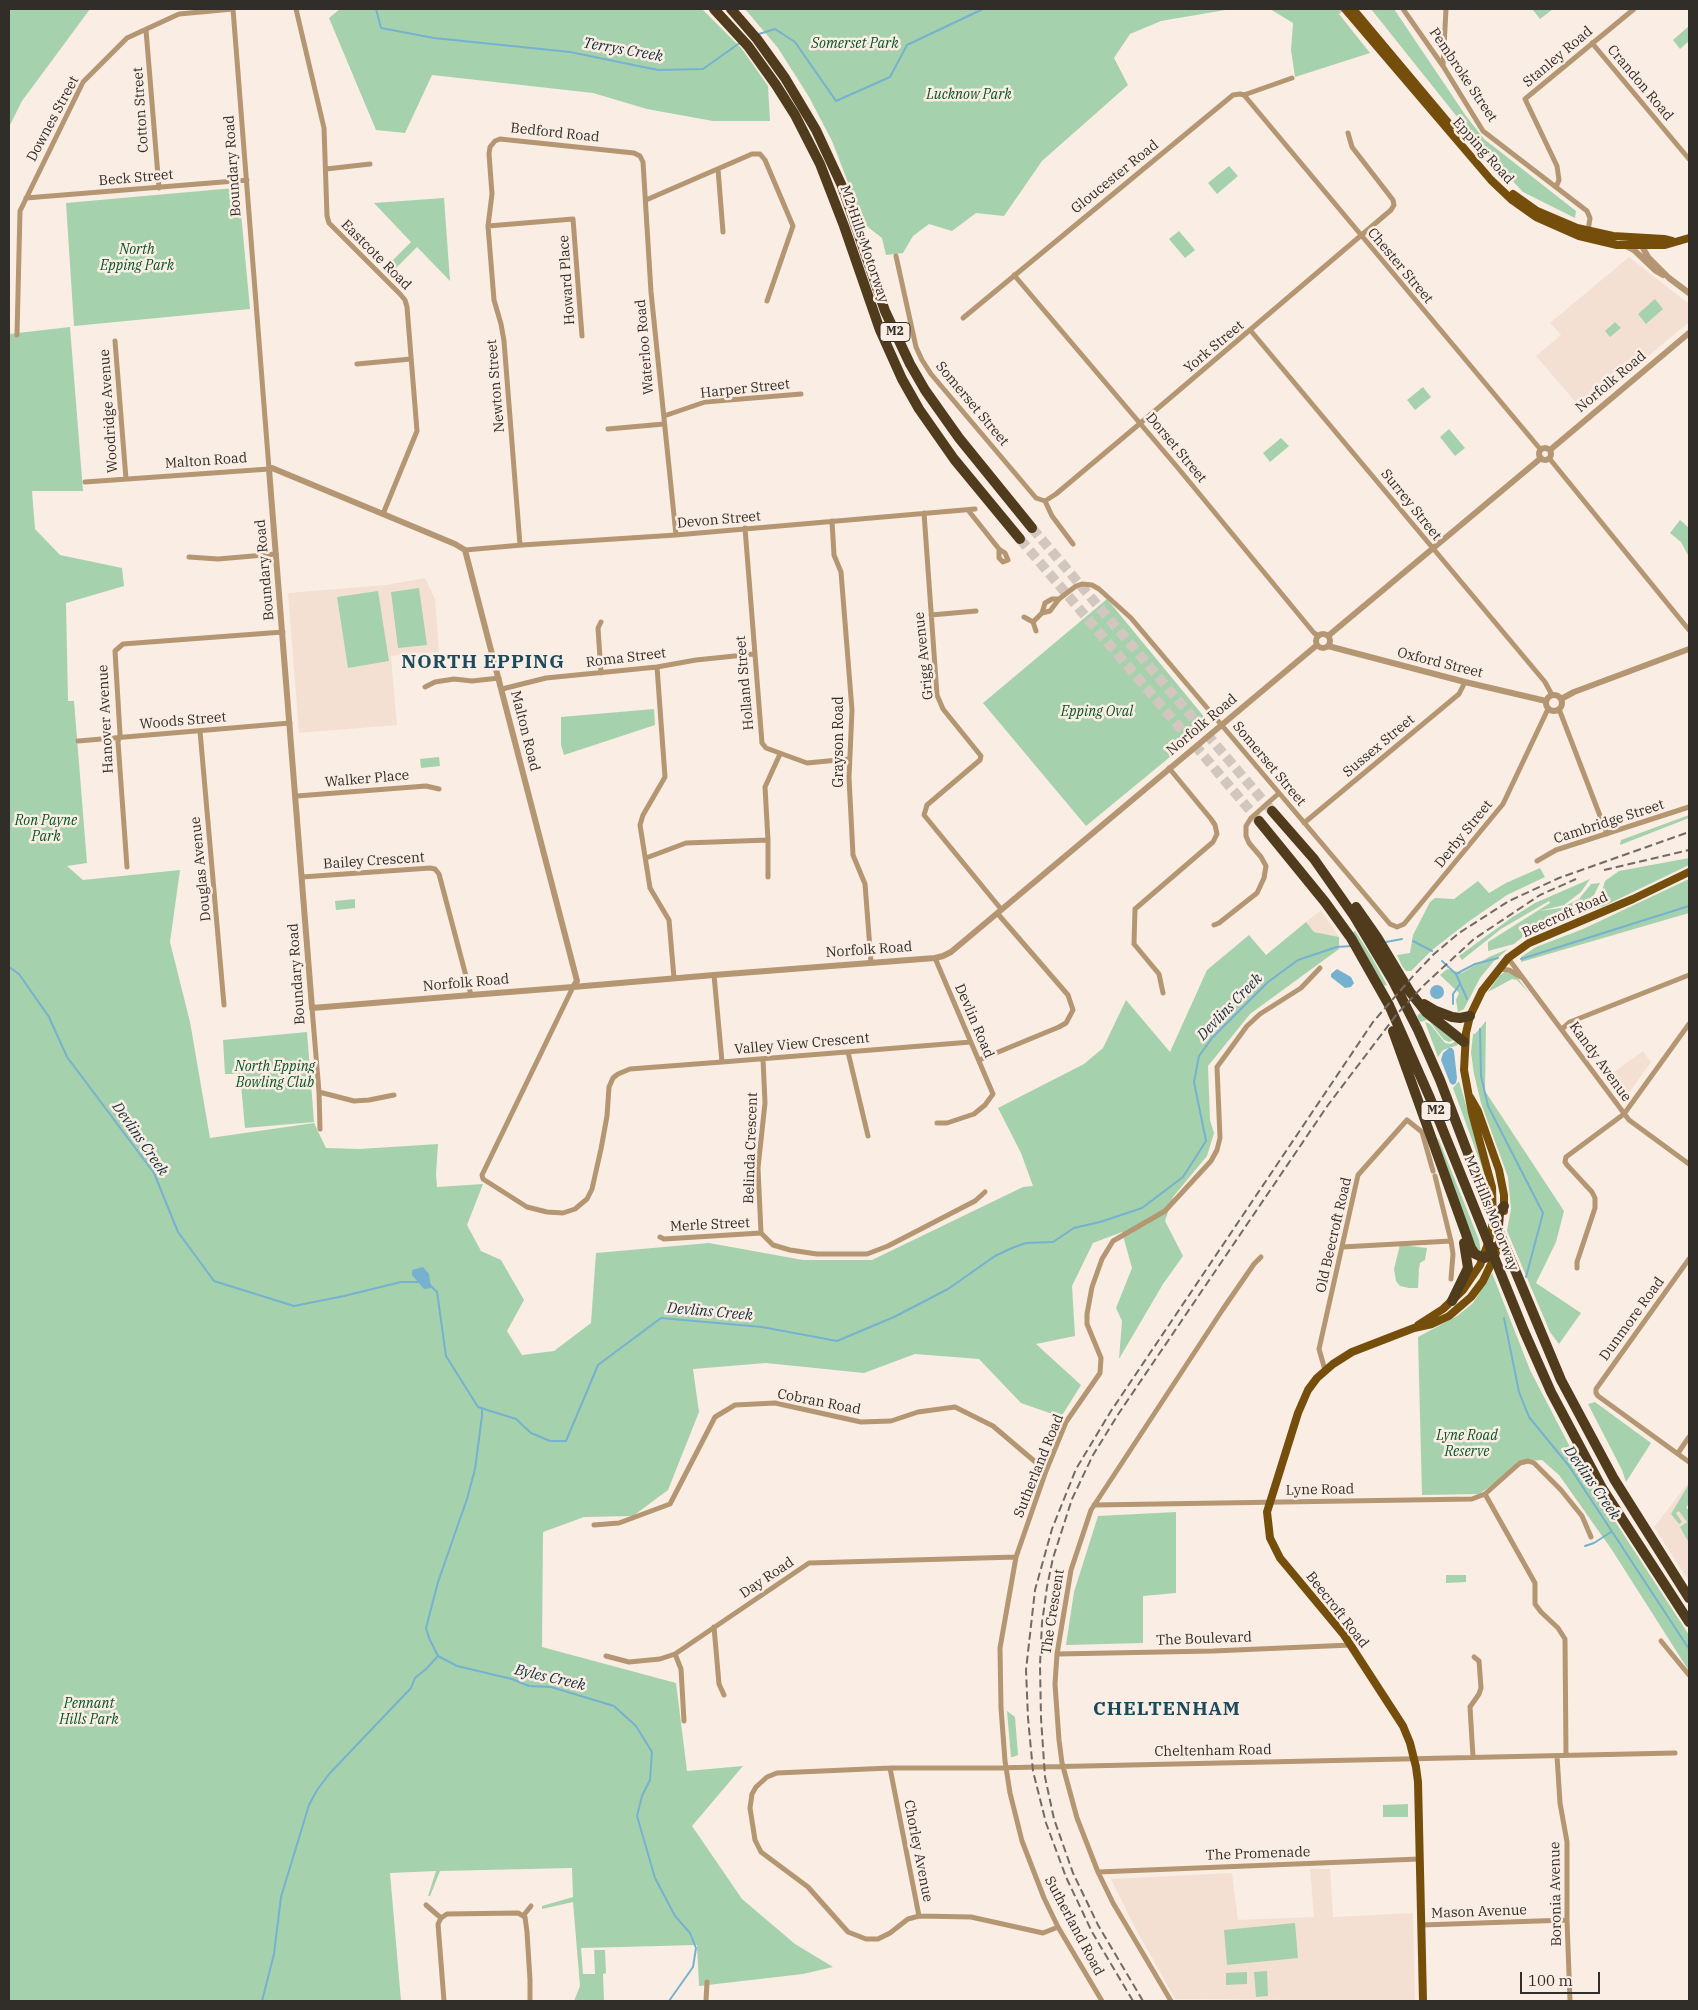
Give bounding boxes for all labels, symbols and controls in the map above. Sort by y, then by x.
street label: Stanley Road [1520,23,1596,91]
street label: Pembroke Street [1425,25,1501,125]
water label: Terrys Creek [582,34,664,66]
park label: Somerset Park [811,36,899,52]
street label: Crandon Road [1603,42,1677,124]
street label: Cotton Street [130,67,152,153]
street label: Downes Street [23,73,83,165]
park label: Lucknow Park [926,87,1012,103]
street label: Epping Road [1449,114,1517,188]
street label: Boundary Road [221,115,245,217]
street label: Bedford Road [510,120,600,146]
street label: Gloucester Road [1068,137,1162,217]
street label: Beck Street [98,166,174,190]
street label: M2 Hills Motorway [836,183,892,305]
street label: Eastcote Road [337,216,415,294]
street label: Chester Street [1364,225,1436,307]
street label: Howard Place [555,234,579,326]
park label: North Epping Park [100,242,174,274]
street label: Waterloo Road [632,299,658,395]
street label: York Street [1181,317,1247,377]
road number: M2 [880,322,910,342]
street label: Newton Street [484,339,508,433]
street label: Norfolk Road [1572,348,1650,416]
street label: Woodridge Avenue [96,349,122,473]
street label: Somerset Street [932,358,1012,450]
street label: Harper Street [699,376,791,402]
street label: Dorset Street [1142,410,1210,486]
street label: Malton Road [164,450,248,472]
street label: Surrey Street [1377,466,1445,544]
street label: Devon Street [676,508,762,532]
street label: Boundary Road [252,519,278,621]
street label: Grigg Avenue [911,611,937,701]
street label: Holland Street [732,635,758,731]
street label: Oxford Street [1395,644,1485,682]
street label: Roma Street [585,645,667,671]
district label: NORTH EPPING [400,652,566,674]
street label: Hanover Avenue [95,664,117,774]
street label: Malton Road [507,689,543,773]
street label: Norfolk Road [1163,691,1241,759]
street label: Grayson Road [831,696,847,788]
park label: Epping Oval [1061,704,1133,720]
street label: Woods Street [139,709,227,733]
street label: Sussex Street [1340,711,1418,781]
street label: Somerset Street [1229,718,1309,810]
street label: Walker Place [324,767,410,791]
street label: Cambridge Street [1552,796,1666,848]
street label: Derby Street [1432,797,1496,871]
park label: Ron Payne Park [15,813,77,846]
street label: Douglas Avenue [187,816,215,922]
street label: Bailey Crescent [323,849,425,873]
street label: Beecroft Road [1520,889,1610,941]
street label: Boundary Road [285,923,309,1025]
street label: Norfolk Road [825,939,913,961]
water label: Devlins Creek [1194,970,1266,1044]
street label: Norfolk Road [422,971,510,995]
street label: Devlin Road [951,981,997,1061]
street label: Kandy Avenue [1565,1019,1635,1105]
street label: Valley View Crescent [734,1030,870,1058]
park label: North Epping Bowling Club [235,1059,315,1092]
street label: Belinda Crescent [741,1092,761,1204]
water label: Devlins Creek [108,1099,172,1179]
road number: M2 [1421,1102,1451,1120]
street label: M2 Hills Motorway [1460,1153,1522,1273]
street label: Old Beecroft Road [1313,1176,1355,1294]
street label: Merle Street [670,1215,750,1235]
street label: Dunmore Road [1596,1274,1668,1364]
water label: Devlins Creek [666,1299,754,1325]
street label: Cobran Road [776,1386,862,1418]
street label: Sutherland Road [1011,1412,1067,1520]
park label: Lyne Road Reserve [1436,1428,1498,1460]
water label: Devlins Creek [1560,1443,1624,1523]
street label: Lyne Road [1286,1481,1354,1499]
street label: Day Road [737,1554,797,1602]
street label: The Crescent [1038,1568,1068,1656]
street label: Beecroft Road [1302,1569,1372,1651]
street label: The Boulevard [1156,1629,1252,1649]
water label: Byles Creek [513,1661,587,1695]
park label: Pennant Hills Park [59,1696,119,1728]
district label: CHELTENHAM [1092,1699,1242,1721]
street label: Cheltenham Road [1154,1742,1272,1760]
street label: Chorley Avenue [900,1799,936,1903]
street label: Boronia Avenue [1547,1841,1565,1947]
street label: The Promenade [1205,1844,1311,1864]
street label: Sutherland Road [1041,1873,1107,1979]
street label: Mason Avenue [1431,1902,1527,1922]
scale bar [1523,1962,1603,1994]
text: 100 m [1528,1971,1573,1990]

